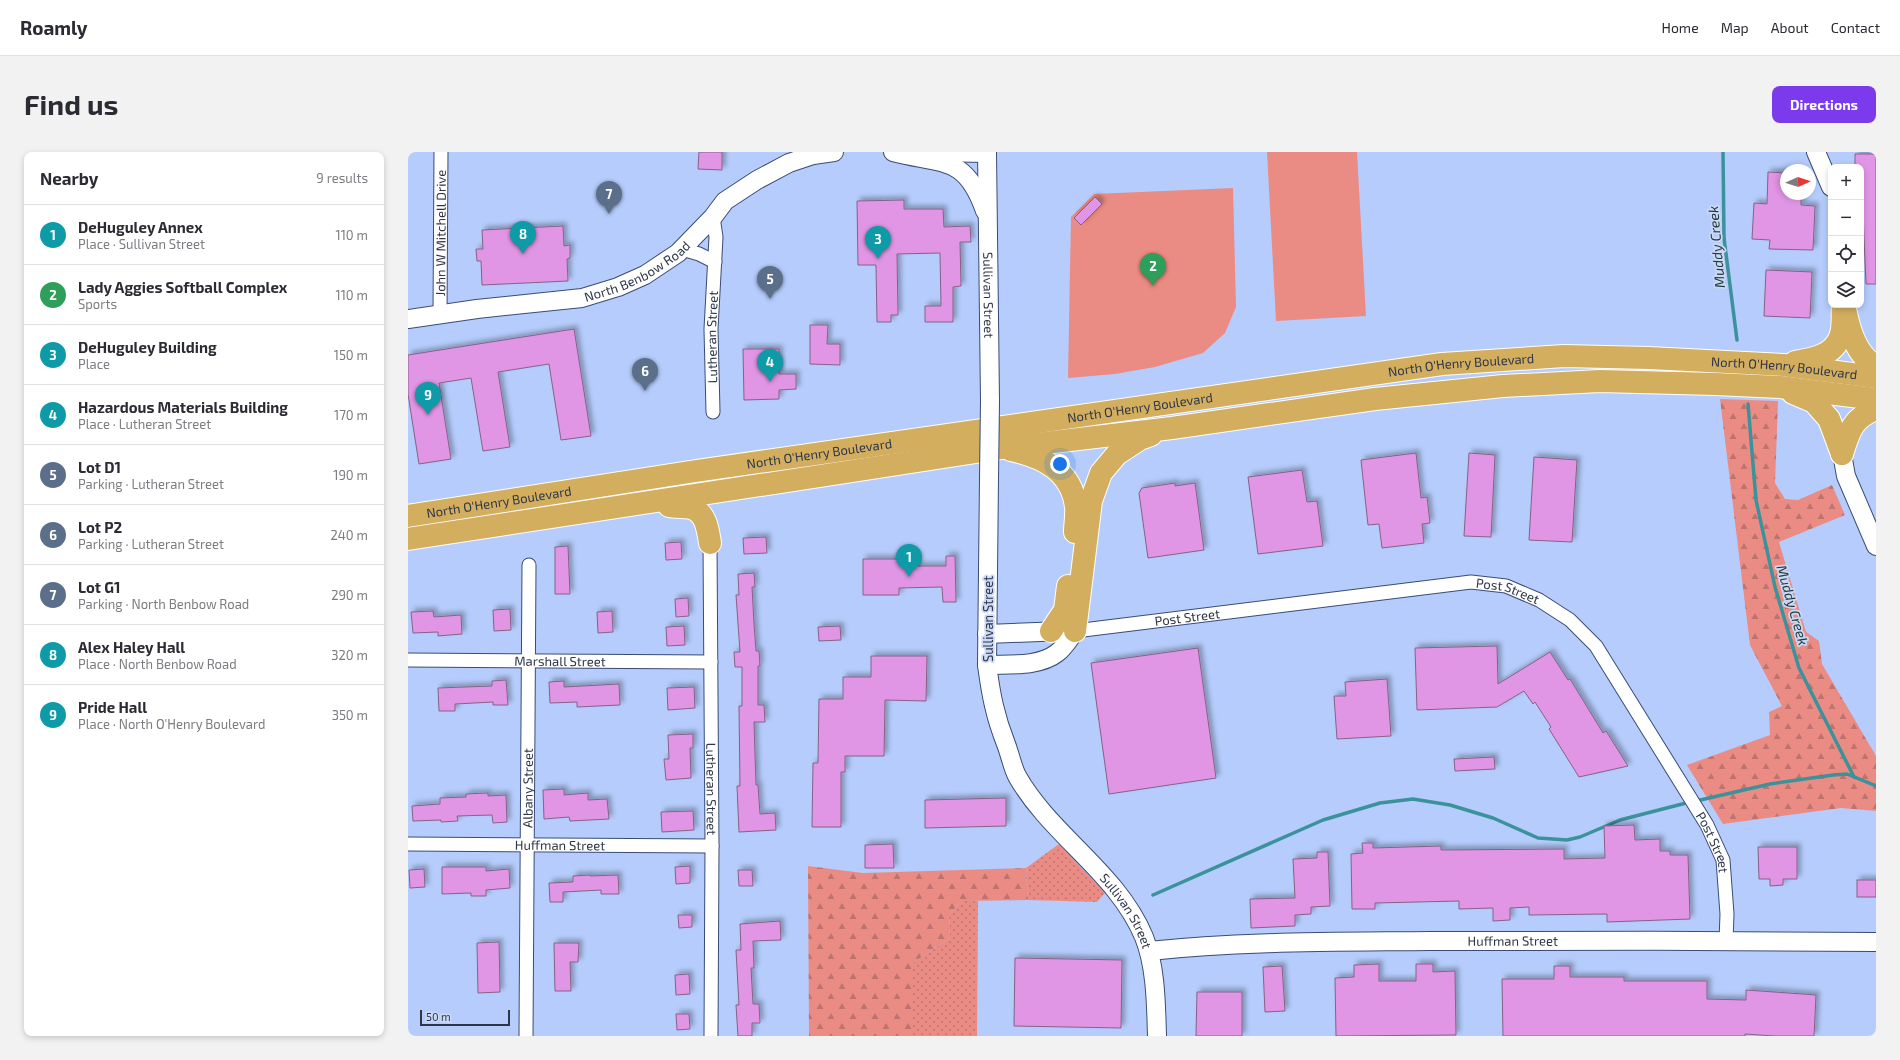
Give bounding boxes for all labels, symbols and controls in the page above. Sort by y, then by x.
text: Roamly [20,16,87,39]
text: Home [1662,19,1699,36]
text: Map [1721,19,1749,36]
text: About [1771,19,1809,36]
text: Contact [1831,19,1880,36]
button: Directions [1772,86,1876,123]
text: Find us [24,87,118,121]
north arrow [1780,164,1816,200]
map controls [1828,164,1864,308]
button: + [1828,164,1864,200]
text: Nearby [40,168,98,188]
text: 9 results [316,170,368,186]
street label: John W Mitchell Drive [432,170,449,296]
pin: 7 [596,181,622,214]
button: − [1828,200,1864,236]
water label: Muddy Creek [1704,205,1728,289]
text: DeHuguley Annex [78,218,203,236]
pin: 8 [510,221,536,254]
pin: 3 [865,226,891,259]
text: 1 [50,227,56,243]
text: 110 m [336,227,368,243]
text: Place · Sullivan Street [78,236,205,252]
button: locate [1828,236,1864,272]
street label: North Benbow Road [582,238,693,305]
street label: Sullivan Street [980,252,997,338]
pin: 2 [1140,253,1166,286]
pin: 5 [757,266,783,299]
button: layers [1828,272,1864,308]
text: Lady Aggies Softball Complex [78,278,287,296]
text: 2 [49,287,57,303]
text: 110 m [336,287,368,303]
street label: Lutheran Street [703,290,721,383]
text: Sports [78,296,117,312]
text: DeHuguley Building [78,338,217,356]
text: 3 [49,347,57,363]
text: 150 m [334,347,368,363]
pin: 4 [757,349,783,382]
street label: North O'Henry Boulevard [1387,350,1535,380]
street label: North O'Henry Boulevard [1711,353,1858,383]
text: Place [78,356,110,372]
pin: 6 [632,358,658,391]
pin: 9 [415,382,441,415]
street label: North O'Henry Boulevard [1066,389,1214,426]
text: Hazardous Materials Building [78,398,288,416]
text: 4 [49,407,57,423]
text: 170 m [334,407,368,423]
text: Place · Lutheran Street [78,416,211,432]
street label: North O'Henry Boulevard [745,435,893,472]
your location [1050,454,1070,474]
text: Lot D1 [78,458,121,476]
text: 5 [49,467,57,483]
text: 190 m [333,467,368,483]
text: Parking · Lutheran Street [78,476,224,492]
street label: North O'Henry Boulevard [425,483,573,521]
text: Lot P2 [78,518,122,536]
text: 6 [49,527,57,543]
text: 240 m [331,527,368,543]
text: Parking · Lutheran Street [78,536,224,552]
pin: 1 [896,544,922,577]
water label: Muddy Creek [1773,563,1813,647]
street label: Post Street [1475,575,1542,607]
street label: Sullivan Street [980,576,996,662]
text: Lot G1 [78,578,120,596]
text: 7 [50,587,56,603]
text: 290 m [331,587,368,603]
text: Parking · North Benbow Road [78,596,249,612]
street label: Post Street [1154,605,1221,629]
text: Alex Haley Hall [78,638,185,656]
text: 8 [49,647,57,663]
text: 320 m [331,647,368,663]
street label: Marshall Street [514,653,606,669]
text: Place · North Benbow Road [78,656,237,672]
text: Pride Hall [78,698,147,716]
text: 9 [49,707,57,723]
text: 350 m [332,707,368,723]
text: Place · North O'Henry Boulevard [78,716,265,732]
street label: Lutheran Street [703,743,720,835]
street label: Albany Street [519,748,536,828]
street label: Post Street [1693,809,1732,874]
street label: Huffman Street [515,837,605,853]
street label: Sullivan Street [1097,870,1155,950]
street label: Huffman Street [1467,933,1558,949]
scale bar [420,1008,510,1027]
text: 50 m [426,1010,451,1023]

